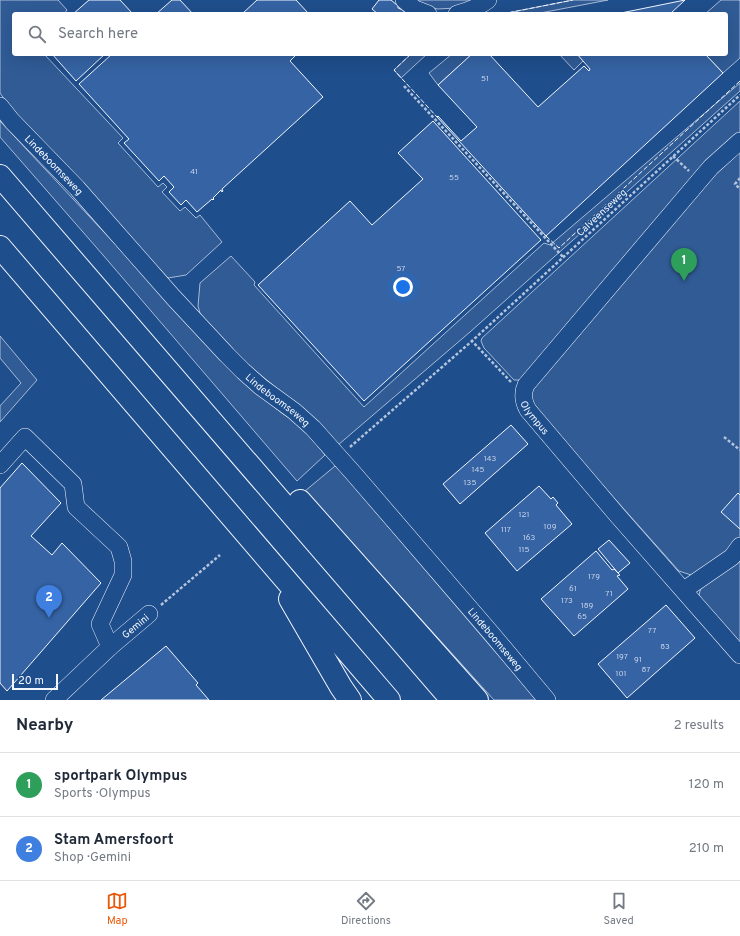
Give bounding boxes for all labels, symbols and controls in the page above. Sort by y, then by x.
search box [12,12,728,56]
icon: search [26,23,48,45]
text: Search here [58,25,138,44]
house number: 51 [481,74,489,84]
street label: Lindeboomseweg [21,133,85,198]
house number: 41 [190,167,198,177]
house number: 55 [449,173,459,183]
street label: Calveenseweg [574,186,630,240]
pin: 1 [671,248,697,281]
house number: 57 [396,264,406,274]
your location [393,277,413,297]
street label: Lindeboomseweg [242,371,312,430]
street label: Olympus [516,399,551,438]
house number: 143 [484,454,496,464]
house number: 145 [472,465,484,475]
house number: 135 [464,478,476,488]
house number: 121 [519,510,529,520]
house number: 109 [544,522,557,532]
house number: 117 [501,525,511,535]
house number: 163 [523,533,535,543]
house number: 115 [519,545,529,555]
house number: 179 [588,572,600,582]
house number: 61 [569,584,577,594]
pin: 2 [36,585,62,618]
house number: 71 [605,589,613,599]
house number: 173 [561,596,573,606]
house number: 189 [581,601,593,611]
street label: Lindeboomseweg [464,606,525,674]
street label: Gemini [120,612,152,642]
house number: 65 [577,612,587,622]
house number: 77 [648,626,656,636]
house number: 83 [660,642,670,652]
house number: 197 [616,652,628,662]
house number: 91 [634,655,642,665]
house number: 87 [642,665,650,675]
house number: 101 [615,669,627,679]
scale bar [12,672,58,691]
text: 20 m [18,674,44,688]
text: Nearby [16,715,73,737]
text: 2 results [674,718,724,734]
text: sportpark Olympus [54,767,188,786]
text: 1 [26,777,32,793]
text: 120 m [689,777,724,793]
text: Sports · Olympus [54,786,151,802]
text: Stam Amersfoort [54,831,174,850]
text: 2 [25,841,33,857]
text: 210 m [689,841,724,857]
text: Shop · Gemini [54,850,131,866]
tab: Map [106,890,128,928]
tab: Directions [341,890,391,928]
tab: Saved [603,890,634,928]

